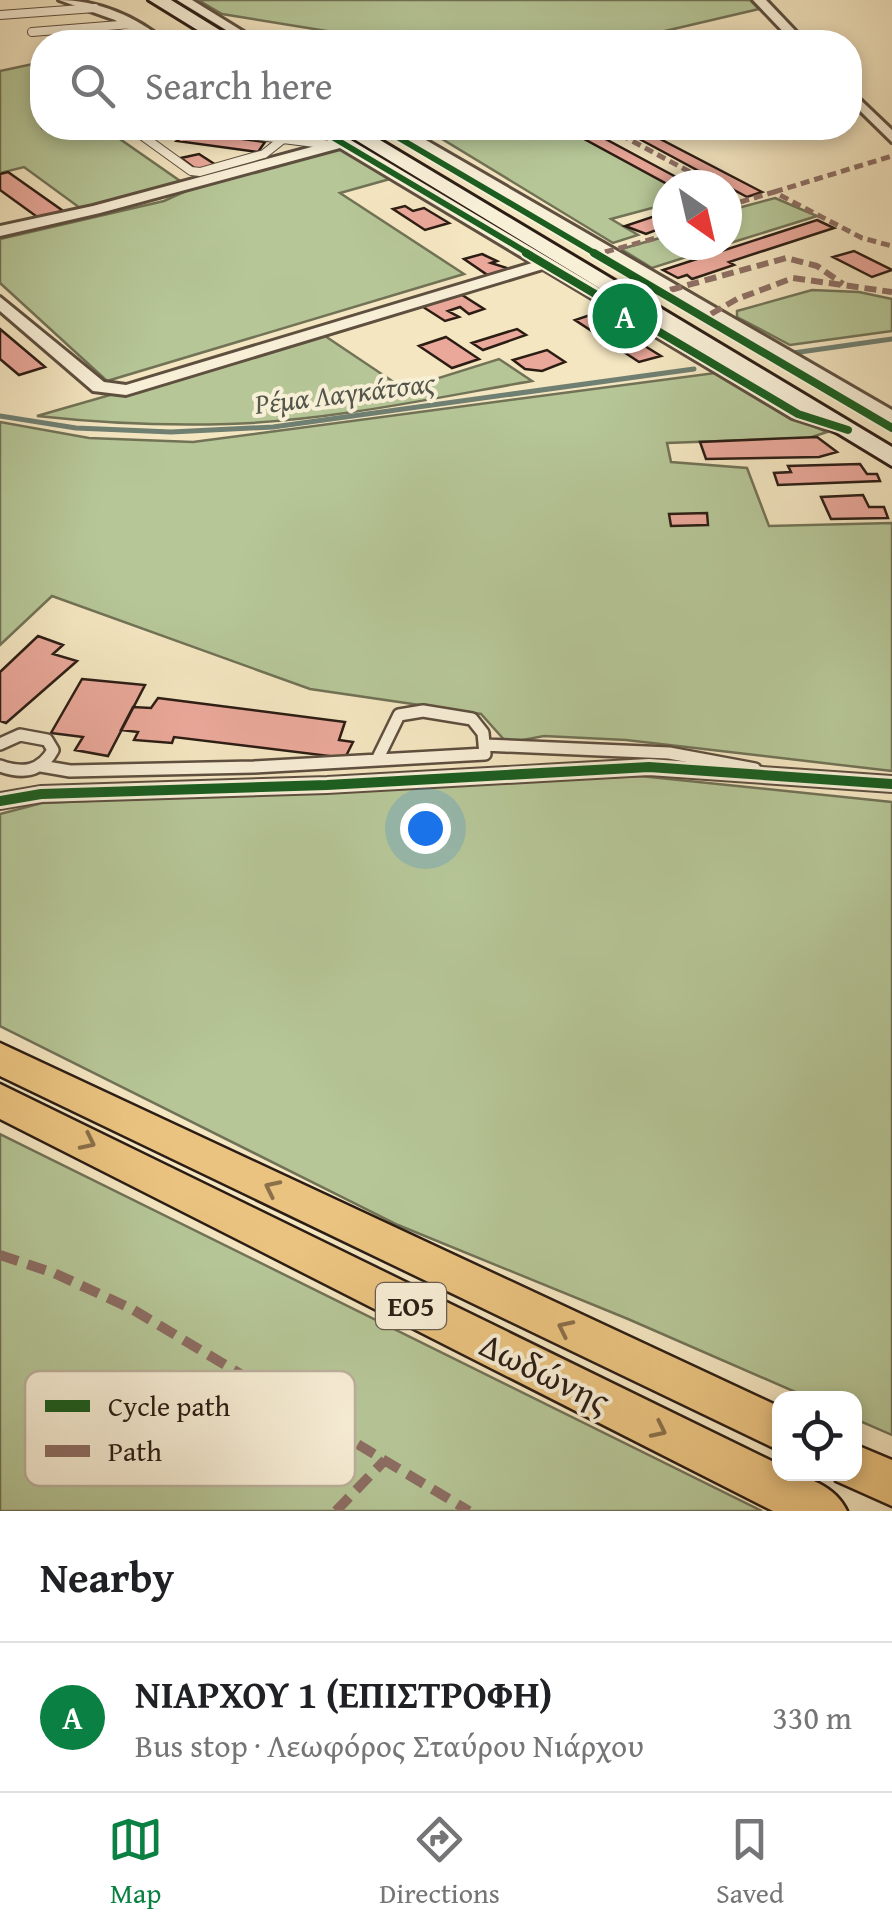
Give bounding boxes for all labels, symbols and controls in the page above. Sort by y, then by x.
search box [30,30,862,140]
text: Search here [145,57,333,113]
icon: search [65,58,120,113]
north arrow [652,170,742,260]
pin: A [592,278,658,354]
water label: Ρέμα Λαγκάτσας [251,361,438,424]
your location [400,803,451,854]
one-way arrow [78,1130,96,1150]
one-way arrow [264,1180,282,1200]
road number: ΕΟ5 [376,1283,446,1329]
street label: Δωδώνης [472,1319,619,1426]
one-way arrow [557,1320,575,1340]
legend [25,1371,355,1486]
text: Cycle path [108,1385,231,1426]
map controls [772,1391,862,1481]
button: locate [772,1391,862,1481]
one-way arrow [649,1418,667,1438]
text: Path [108,1430,162,1471]
text: Nearby [40,1546,174,1607]
text: ΝΙΑΡΧΟΥ 1 (ΕΠΙΣΤΡΟΦΗ) [135,1666,552,1722]
text: A [62,1694,83,1741]
text: 330 m [773,1694,852,1741]
text: Bus stop · Λεωφόρος Σταύρου Νιάρχου [135,1722,644,1769]
tab: Map [108,1812,163,1913]
tab: Directions [379,1812,500,1913]
tab: Saved [716,1812,784,1913]

